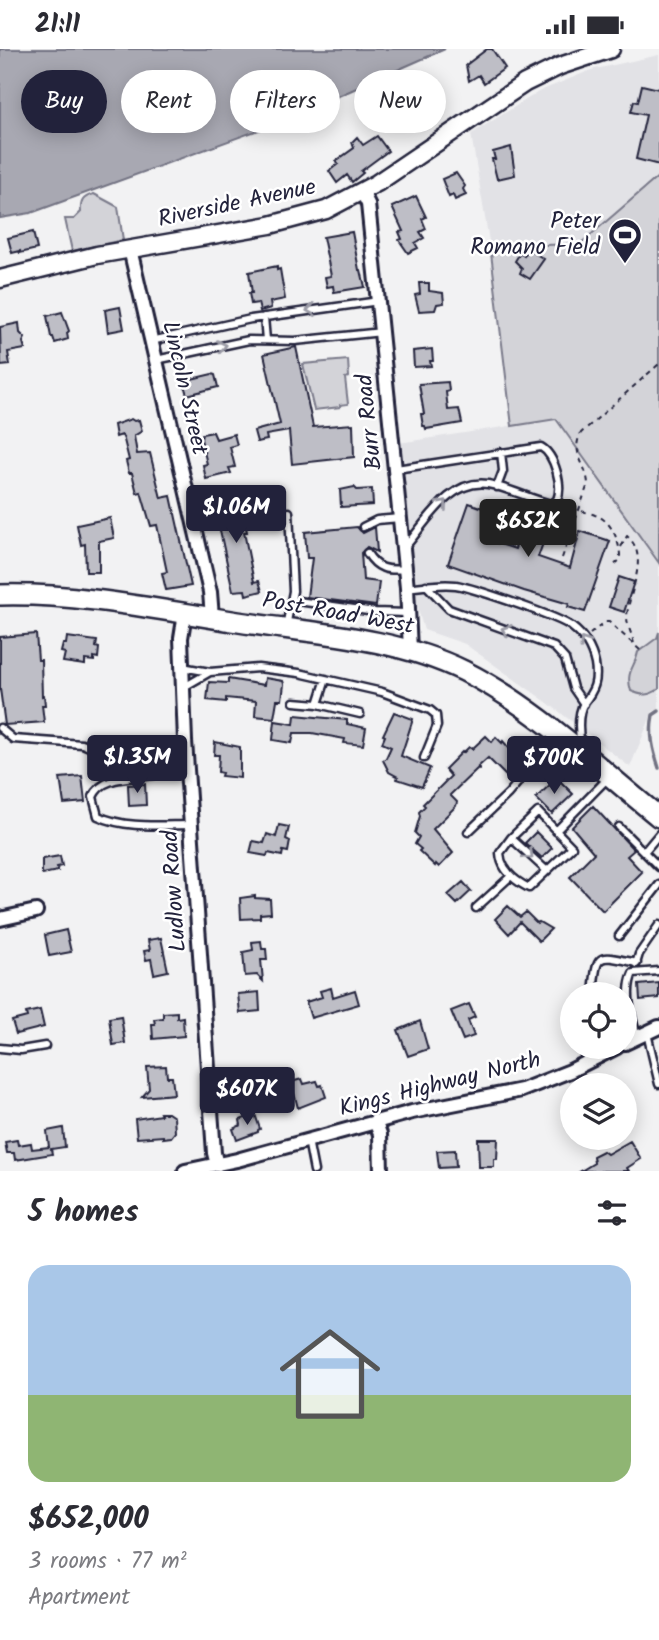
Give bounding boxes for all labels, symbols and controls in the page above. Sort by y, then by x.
text: 21:11 [35,4,80,46]
chip: Buy [21,70,107,133]
chip: Rent [121,70,216,133]
chip: Filters [230,70,340,133]
chip: New [354,70,446,133]
street label: Riverside Avenue [155,170,319,238]
place label: Peter Romano Field [470,204,601,266]
sports icon: Peter Romano Field [606,216,644,265]
one-way arrow [305,303,317,318]
street label: Lincoln Street [151,318,217,460]
one-way arrow [216,339,228,354]
street label: Burr Road [347,372,393,472]
pin: $1.06M [179,485,293,545]
text: $1.06M [202,490,270,526]
one-way arrow [435,499,447,512]
pin: $652K [479,499,577,559]
text: $652K [496,504,560,540]
street label: Post Road West [259,583,418,645]
one-way arrow [500,624,513,638]
one-way arrow [580,637,593,650]
pin: $1.35M [80,735,194,795]
pin: $700K [505,737,603,796]
text: $1.35M [103,740,171,776]
text: $700K [523,741,585,777]
street label: Ludlow Road [153,828,197,953]
one-way arrow [521,846,534,859]
map controls [560,982,637,1150]
button: locate [560,982,637,1059]
street label: Kings Highway North [335,1043,545,1127]
pin: $607K [198,1067,296,1127]
text: $607K [216,1072,278,1108]
button: layers [560,1073,637,1150]
text: 5 homes [28,1189,139,1237]
icon: filters [593,1194,631,1232]
icon: home [267,1311,393,1437]
text: $652,000 [28,1496,149,1544]
text: 3 rooms · 77 m² [28,1544,187,1580]
text: Apartment [28,1580,130,1616]

